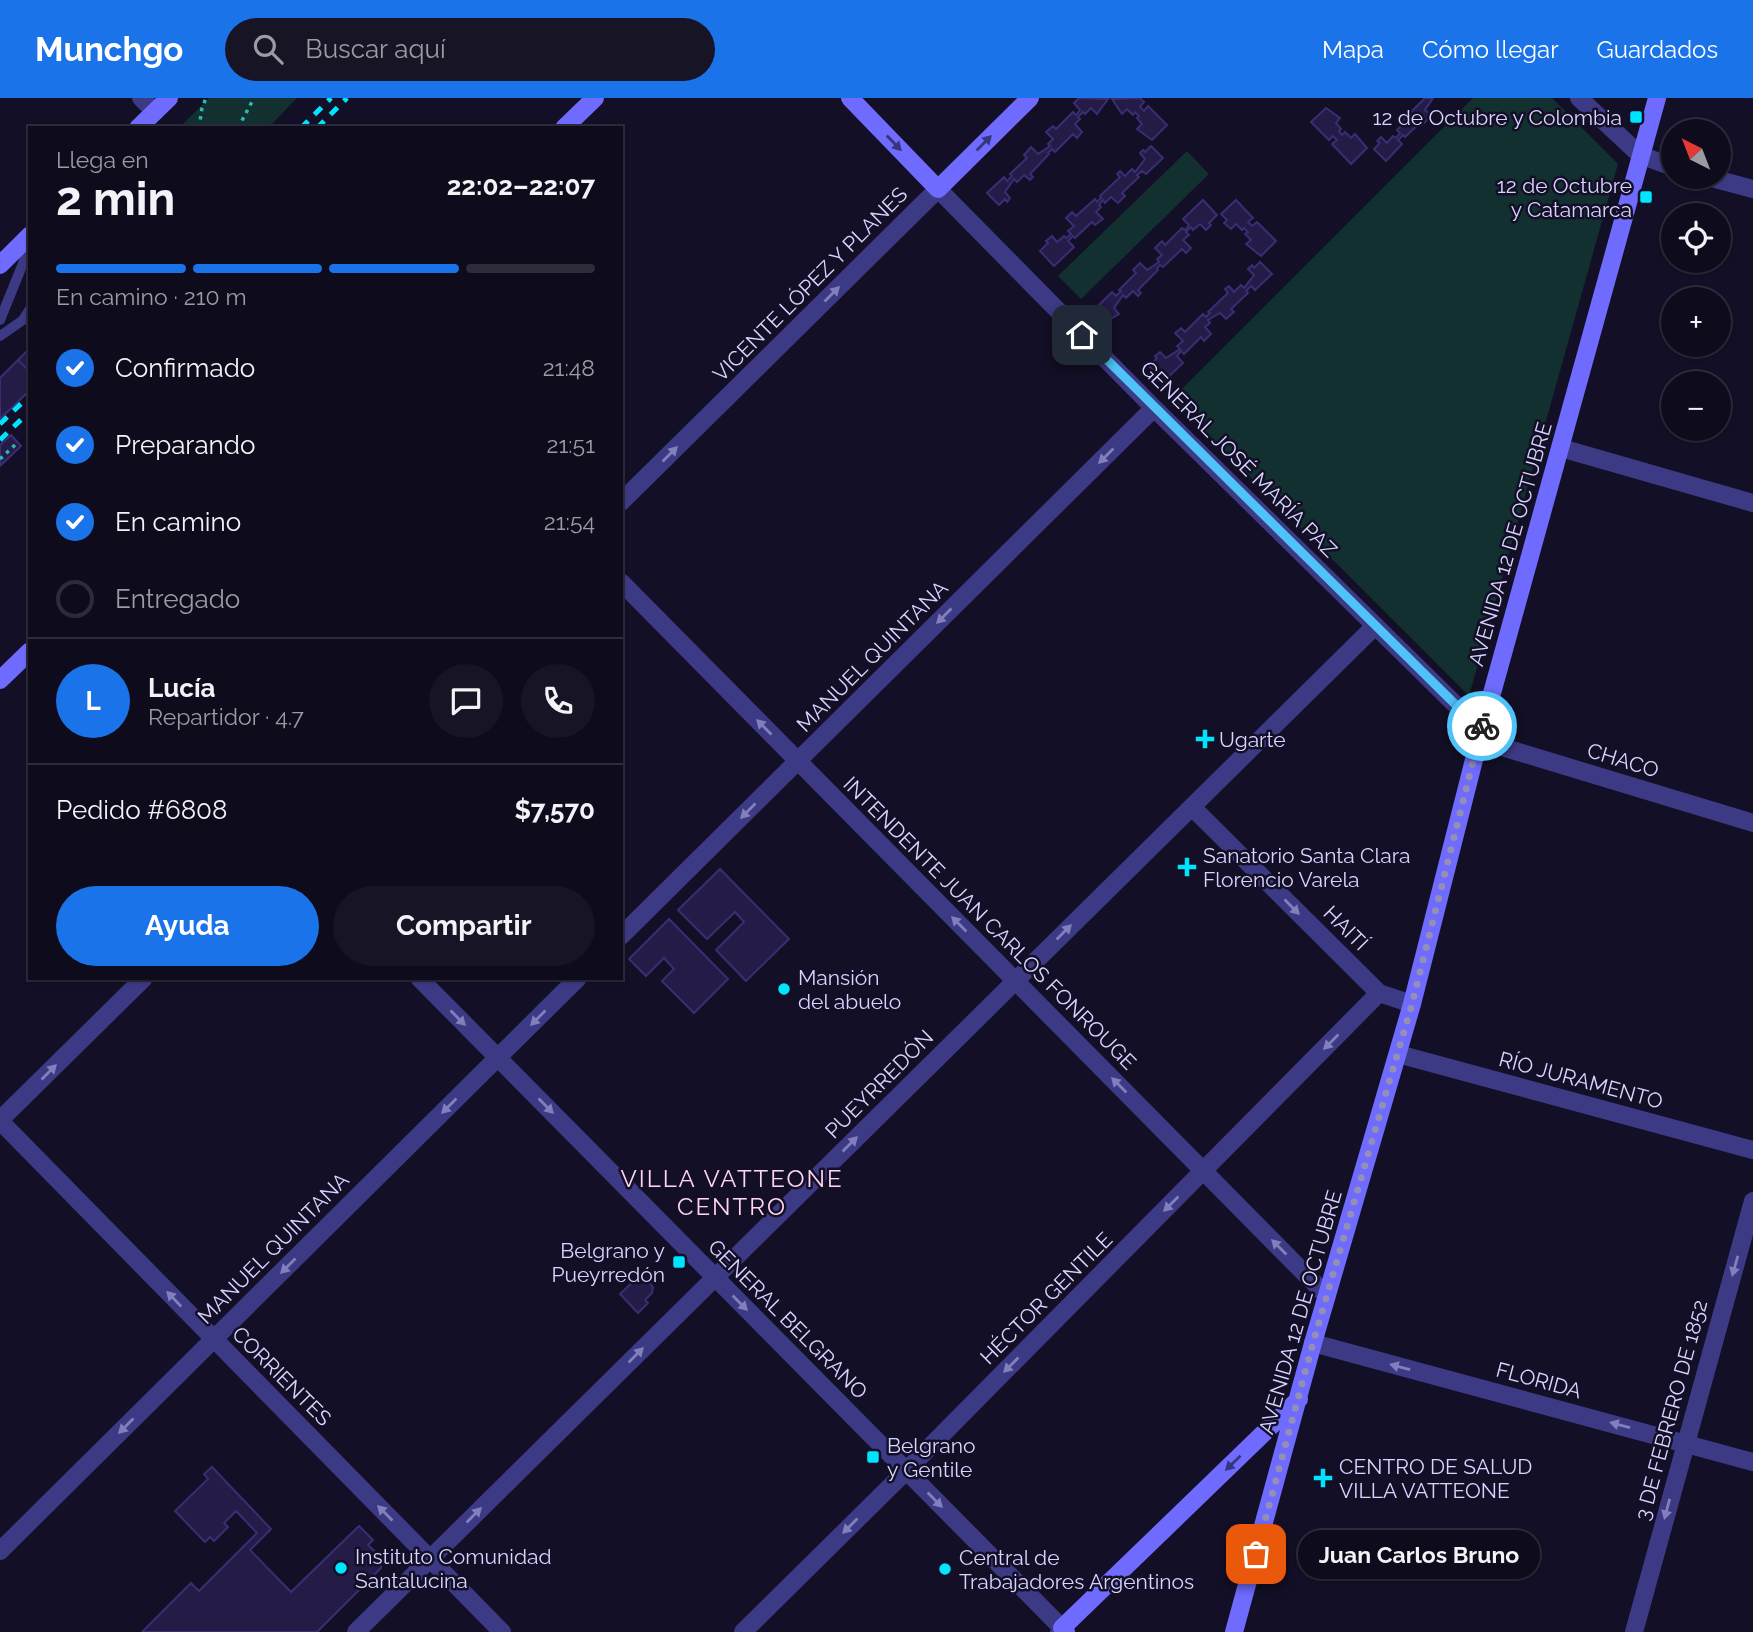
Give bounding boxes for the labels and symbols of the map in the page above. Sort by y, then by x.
place label: 12 de Octubre y Colombia [1373,105,1622,130]
marker: 12 de Octubre y Colombia [1628,109,1644,125]
north arrow [1661,119,1731,189]
one-way arrow [886,135,903,152]
one-way arrow [975,136,992,152]
place label: 12 de Octubre y Catamarca [1497,173,1632,222]
street label: VICENTE LÓPEZ Y PLANES [708,182,912,386]
marker: 12 de Octubre y Catamarca [1638,189,1654,205]
one-way arrow [823,286,840,303]
pin [1052,305,1112,365]
street label: GENERAL JOSÉ MARÍA PAZ [1136,356,1342,562]
street label: AVENIDA 12 DE OCTUBRE [1463,419,1557,669]
one-way arrow [662,446,678,462]
one-way arrow [1098,447,1115,463]
street label: MANUEL QUINTANA [791,575,953,737]
one-way arrow [937,607,953,624]
courier [1447,691,1517,761]
one-way arrow [756,719,773,736]
place label: Ugarte [1219,727,1286,752]
marker: Ugarte [1197,731,1213,747]
street label: CHACO [1584,737,1662,783]
street label: INTENDENTE JUAN CARLOS FONROUGE [838,771,1142,1075]
one-way arrow [740,802,757,818]
place label: Sanatorio Santa Clara Florencio Varela [1203,843,1410,892]
marker: Sanatorio Santa Clara Florencio Varela [1177,857,1197,877]
one-way arrow [1283,898,1300,914]
street label: HAITÍ [1318,900,1374,956]
one-way arrow [951,916,967,933]
one-way arrow [1056,924,1073,941]
place label: Mansión del abuelo [798,965,901,1014]
marker: Mansión del abuelo [776,981,792,997]
one-way arrow [450,1009,466,1026]
one-way arrow [530,1010,546,1026]
street label: PUEYRREDÓN [820,1025,938,1143]
one-way arrow [1324,1033,1340,1050]
street label: RÍO JURAMENTO [1496,1046,1666,1114]
one-way arrow [40,1064,57,1081]
one-way arrow [1111,1078,1128,1094]
one-way arrow [442,1097,458,1114]
one-way arrow [537,1098,554,1114]
one-way arrow [842,1136,858,1152]
district label: VILLA VATTEONE CENTRO [620,1164,844,1221]
street label: MANUEL QUINTANA [192,1167,354,1329]
street label: AVENIDA 12 DE OCTUBRE [1253,1187,1347,1437]
one-way arrow [1163,1195,1180,1212]
street label: HÉCTOR GENTILE [975,1227,1117,1369]
street label: GENERAL BELGRANO [703,1234,873,1404]
place label: Belgrano y Pueyrredón [552,1238,665,1287]
one-way arrow [1271,1239,1287,1255]
marker: Belgrano y Pueyrredón [671,1254,687,1270]
one-way arrow [1729,1256,1739,1277]
one-way arrow [280,1257,296,1274]
one-way arrow [166,1290,183,1307]
one-way arrow [732,1294,748,1311]
street label: 3 DE FEBRERO DE 1852 [1630,1297,1712,1523]
street label: CORRIENTES [227,1321,337,1431]
one-way arrow [627,1348,644,1364]
one-way arrow [1003,1357,1020,1374]
street label: FLORIDA [1494,1357,1584,1403]
one-way arrow [1389,1361,1410,1371]
one-way arrow [118,1418,135,1434]
one-way arrow [1609,1420,1630,1430]
place label: Belgrano y Gentile [887,1433,976,1482]
marker: Belgrano y Gentile [865,1449,881,1465]
place label: CENTRO DE SALUD VILLA VATTEONE [1339,1454,1532,1503]
one-way arrow [1224,1455,1241,1472]
marker: CENTRO DE SALUD VILLA VATTEONE [1313,1468,1333,1488]
one-way arrow [926,1491,942,1508]
one-way arrow [1662,1499,1672,1520]
one-way arrow [377,1505,394,1522]
one-way arrow [465,1508,482,1524]
one-way arrow [842,1518,859,1535]
pin [1226,1524,1286,1584]
callout: Juan Carlos Bruno [1298,1530,1540,1578]
place label: Instituto Comunidad Santalucina [355,1544,551,1593]
place label: Central de Trabajadores Argentinos [959,1545,1194,1594]
marker: Instituto Comunidad Santalucina [333,1560,349,1576]
marker: Central de Trabajadores Argentinos [937,1561,953,1577]

